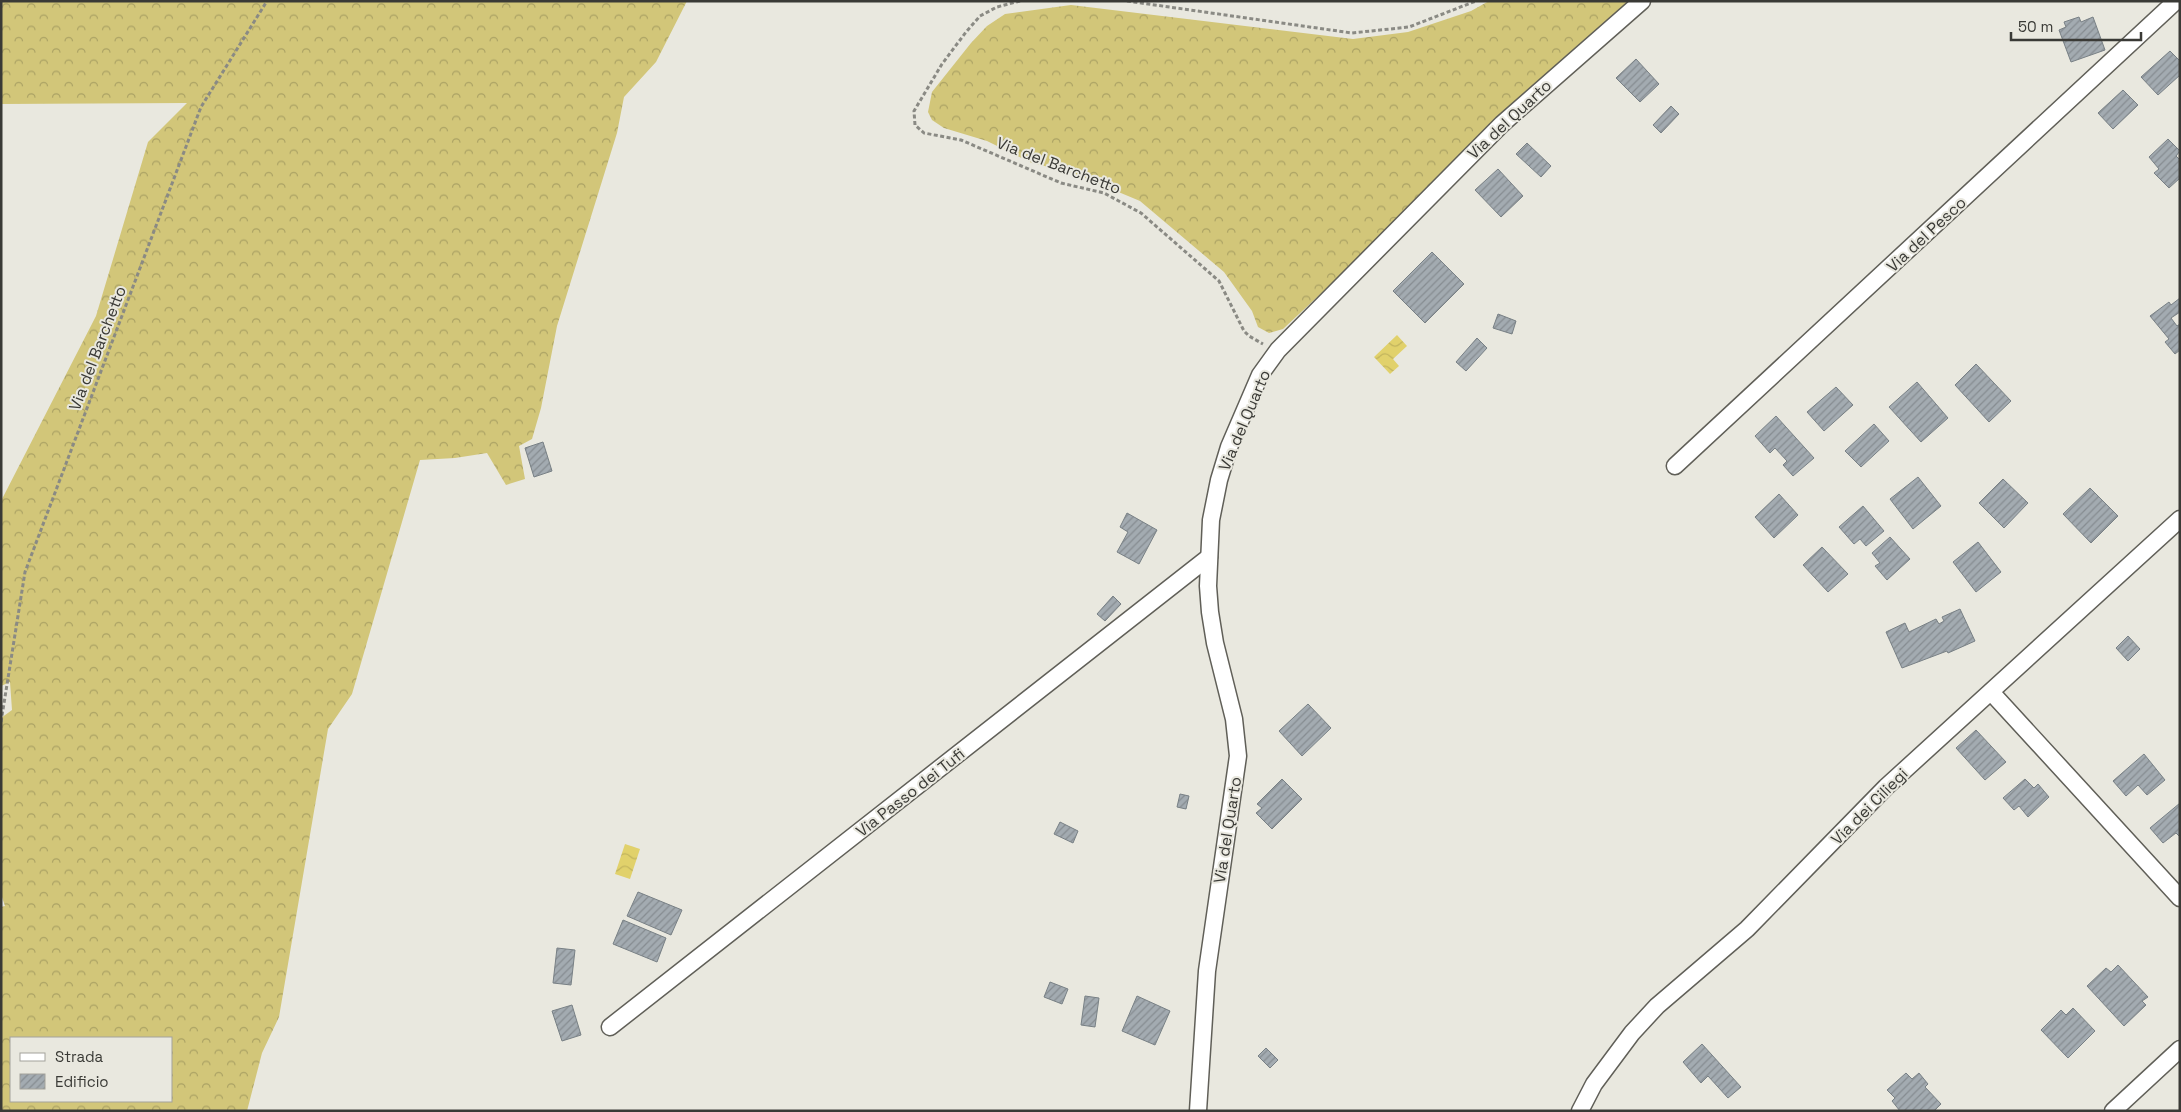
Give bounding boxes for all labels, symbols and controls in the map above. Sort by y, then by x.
scale bar [2011,10,2141,42]
text: 50 m [2018,17,2053,36]
street label: Via del Quarto [1463,75,1556,164]
street label: Via del Barchetto [994,132,1124,199]
street label: Via del Pesco [1882,192,1971,277]
street label: Via del Barchetto [64,283,131,413]
street label: Via del Quarto [1214,367,1275,474]
street label: Via Passo dei Tufi [852,743,969,841]
street label: Via dei Ciliegi [1826,763,1912,849]
street label: Via del Quarto [1209,775,1246,885]
legend [10,1037,172,1102]
text: Strada [55,1047,104,1066]
text: Edificio [55,1072,109,1091]

